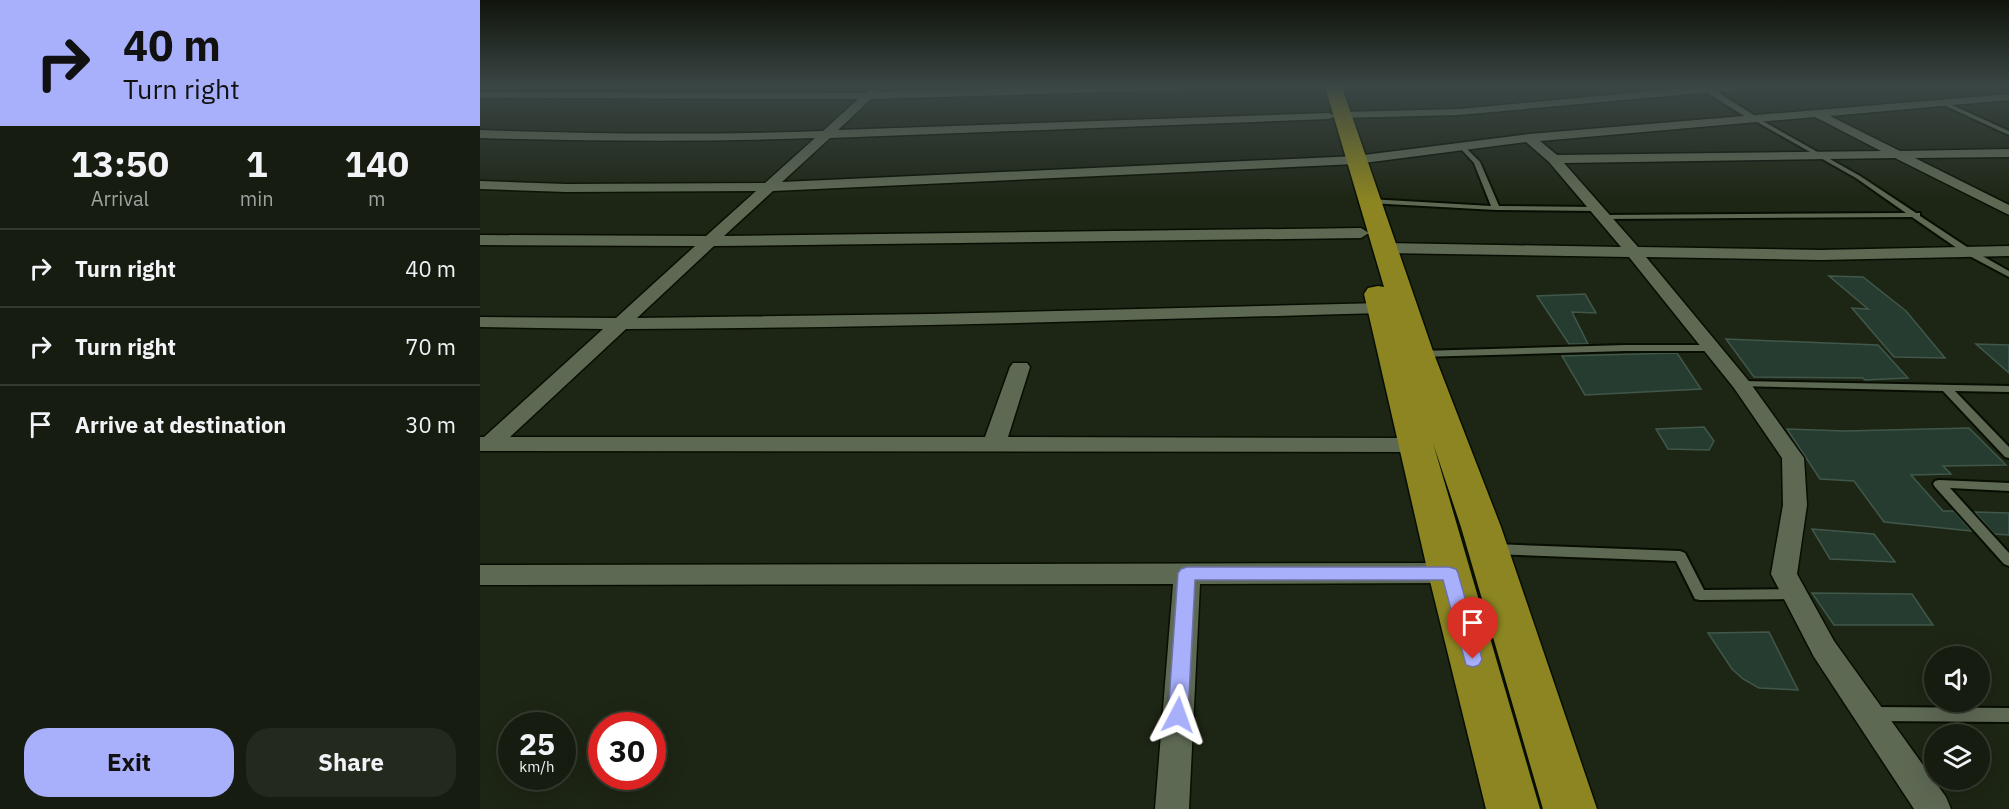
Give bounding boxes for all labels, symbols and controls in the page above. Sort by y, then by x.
text: 40 m [123,18,221,73]
icon: right [24,24,102,102]
text: Turn right [123,71,240,106]
text: 13:50 [71,140,169,187]
text: 1 [246,140,268,187]
text: 140 [344,140,409,187]
text: Arrival [91,185,149,212]
text: min [240,185,274,212]
text: m [368,185,386,212]
icon: right [24,252,57,285]
text: Turn right [75,254,176,283]
text: 40 m [405,254,456,283]
icon: right [24,330,57,363]
text: Turn right [75,332,176,361]
text: 70 m [405,332,456,361]
icon: arrive [24,408,57,441]
text: Arrive at destination [75,410,286,439]
text: 30 m [405,410,456,439]
pin [1447,597,1498,659]
icon: arrive [1456,606,1489,639]
map controls [1924,646,1990,790]
button: sound [1924,646,1990,712]
position arrow [1146,683,1210,747]
speed limit sign: 30 [588,712,666,790]
text: 25 [519,724,555,763]
button: layers [1924,724,1990,790]
button: Exit [24,728,234,797]
button: Share [246,728,456,797]
text: km/h [519,757,555,776]

